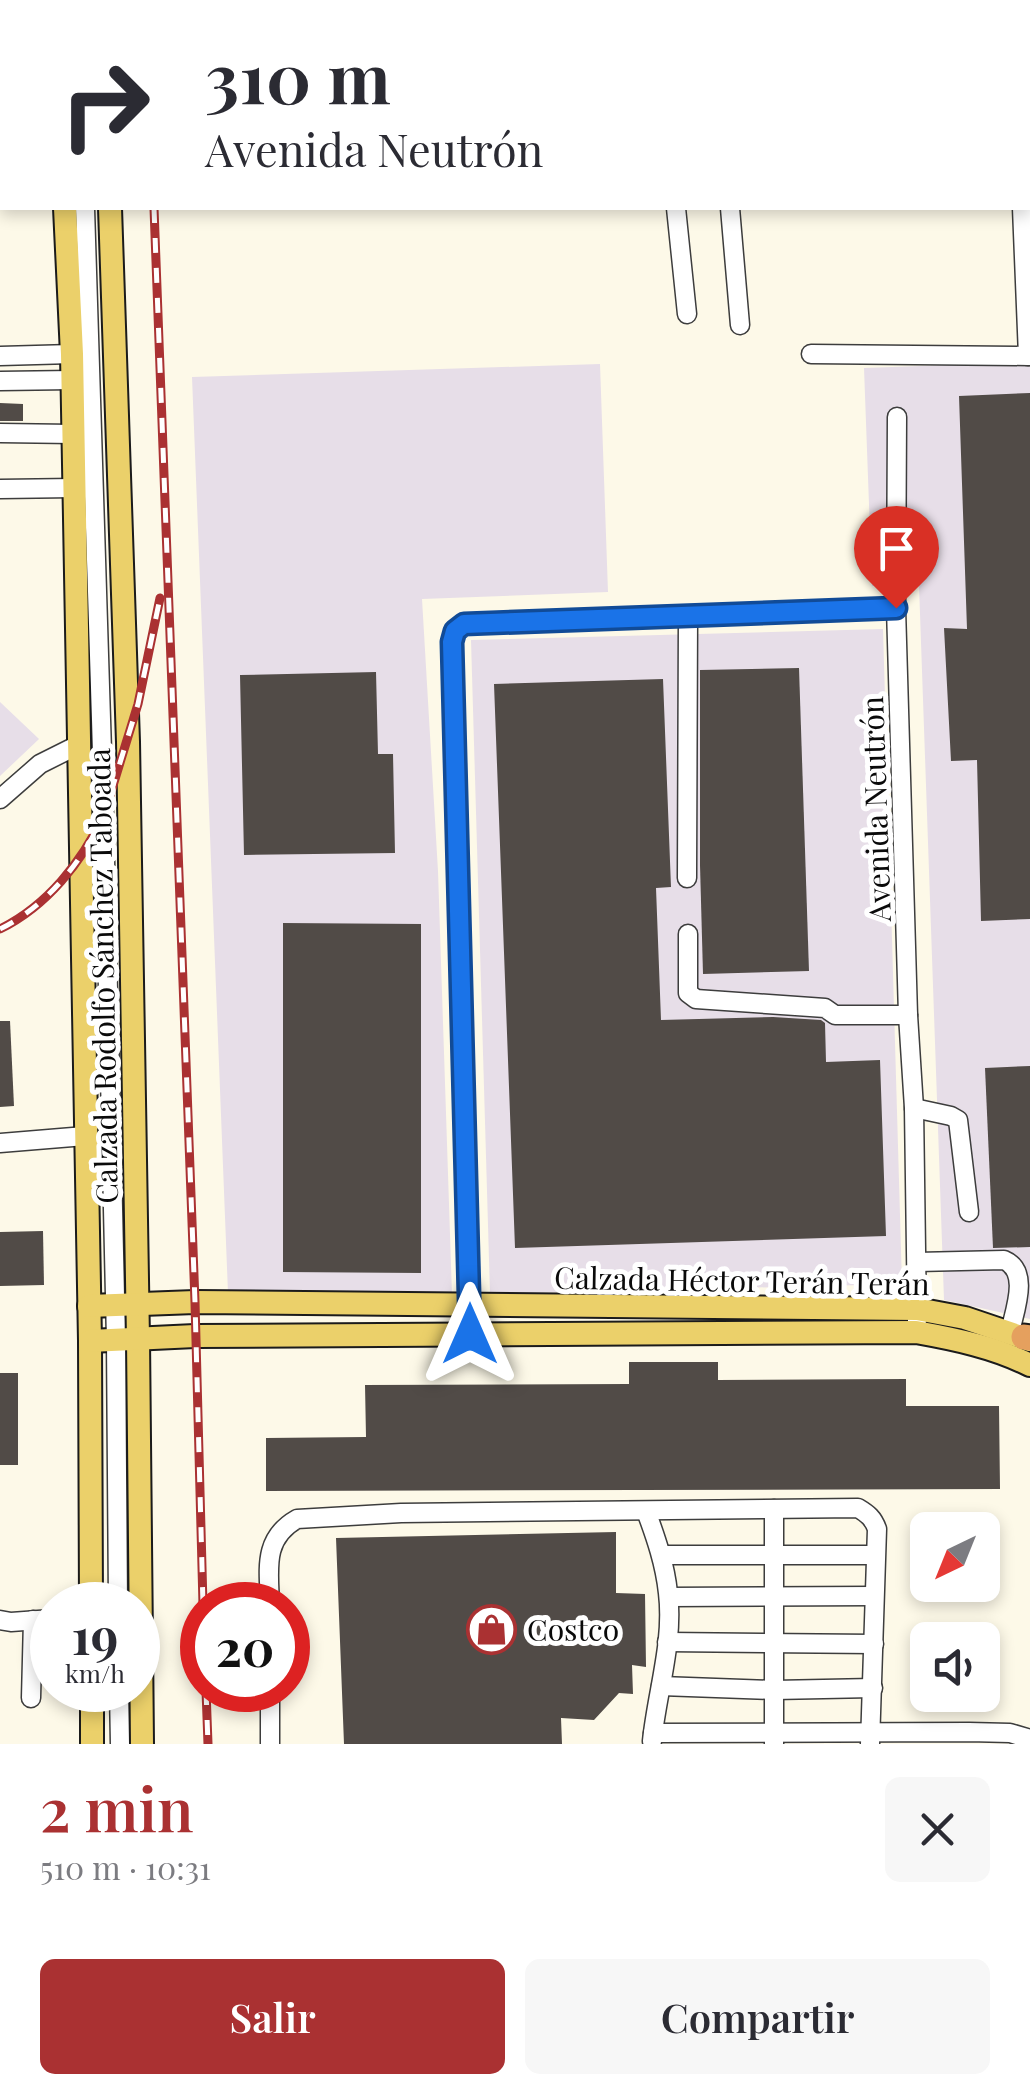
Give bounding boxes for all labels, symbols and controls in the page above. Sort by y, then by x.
text: 310 m [205,28,391,122]
icon: right [40,40,170,170]
text: Avenida Neutrón [205,118,543,178]
pin [854,506,939,609]
icon: arrive [869,521,924,576]
street label: Avenida Neutrón [851,695,899,923]
street label: Calzada Rodolfo Sánchez Taboada [78,748,126,1204]
street label: Calzada Héctor Terán Terán [554,1257,930,1303]
position arrow [418,1282,522,1386]
north arrow [910,1512,1000,1602]
map controls [910,1512,1000,1712]
speed limit sign: 20 [180,1582,310,1712]
text: 19 [72,1601,118,1668]
shop icon: Costco [466,1603,518,1655]
place label: Costco [527,1609,619,1649]
button: sound [910,1622,1000,1712]
text: km/h [65,1656,125,1689]
text: 2 min [40,1767,193,1847]
button: close [885,1777,990,1882]
text: 510 m · 10:31 [40,1845,211,1888]
button: Salir [40,1959,505,2074]
button: Compartir [525,1959,990,2074]

